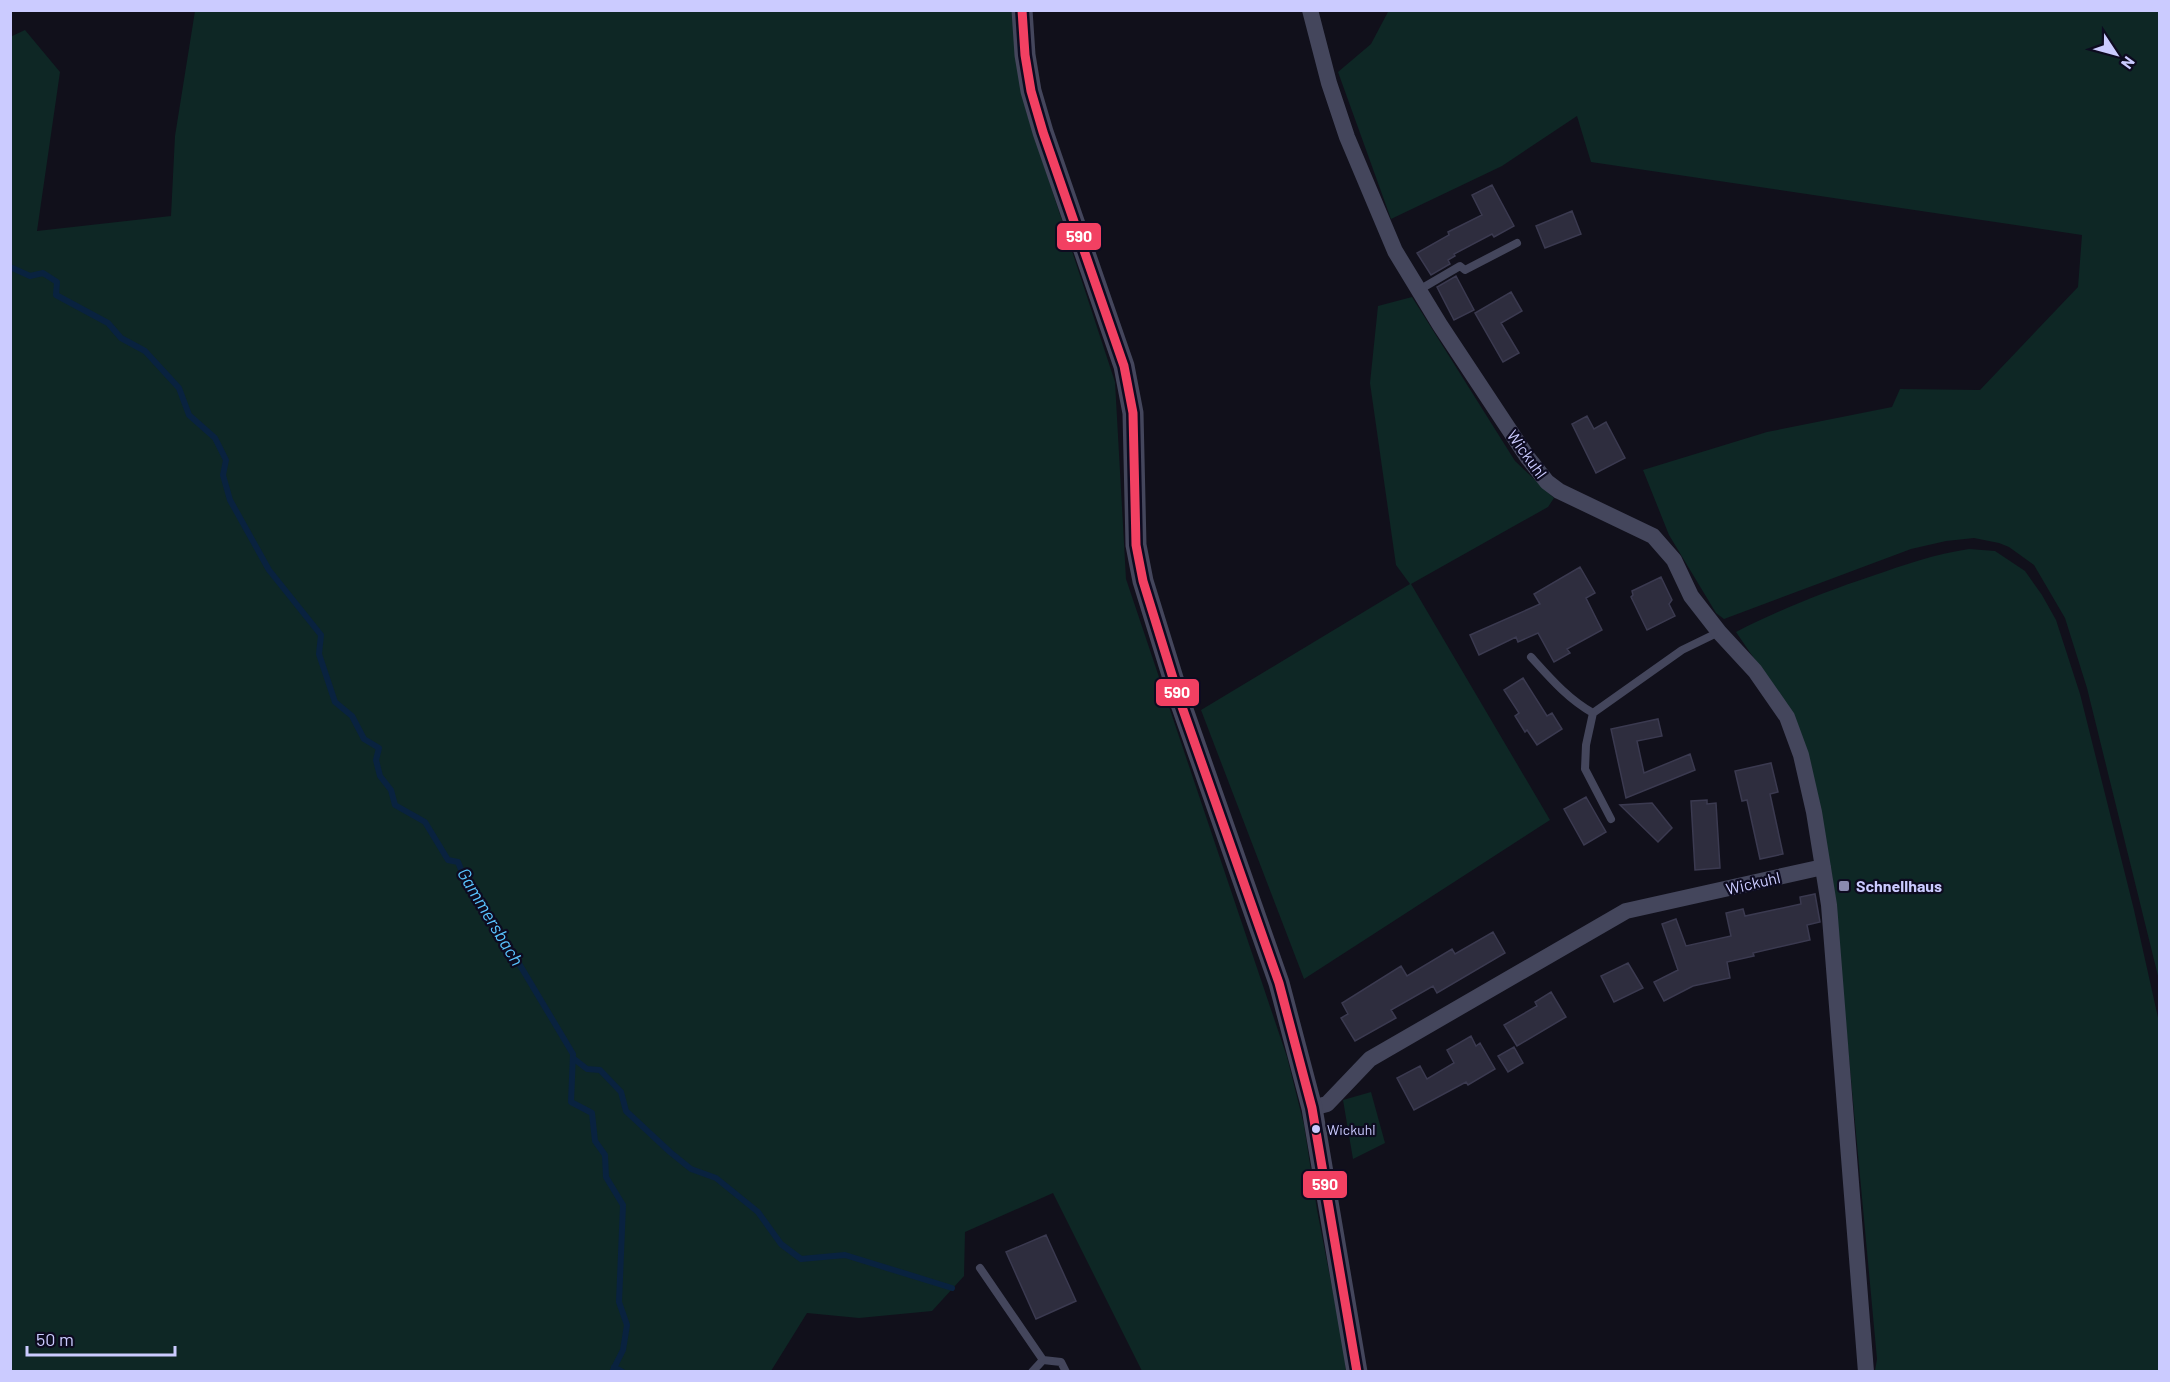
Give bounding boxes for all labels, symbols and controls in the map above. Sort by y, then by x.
north arrow [2086,24,2146,84]
text: N [2118,53,2139,73]
line badge: 590 [1056,222,1102,251]
text: 590 [1066,226,1092,245]
street label: Wickuhl [1503,426,1551,482]
line badge: 590 [1155,678,1200,707]
text: 590 [1164,682,1190,701]
water label: Gammersbach [453,864,529,969]
street label: Wickuhl [1724,867,1782,898]
place label: Schnellhaus [1856,876,1942,895]
marker: Schnellhaus [1837,879,1851,893]
place label: Wickuhl [1327,1121,1375,1138]
marker: Wickuhl [1310,1123,1322,1135]
line badge: 590 [1302,1170,1348,1199]
text: 590 [1312,1174,1338,1193]
scale bar [27,1319,176,1357]
text: 50 m [36,1328,74,1350]

